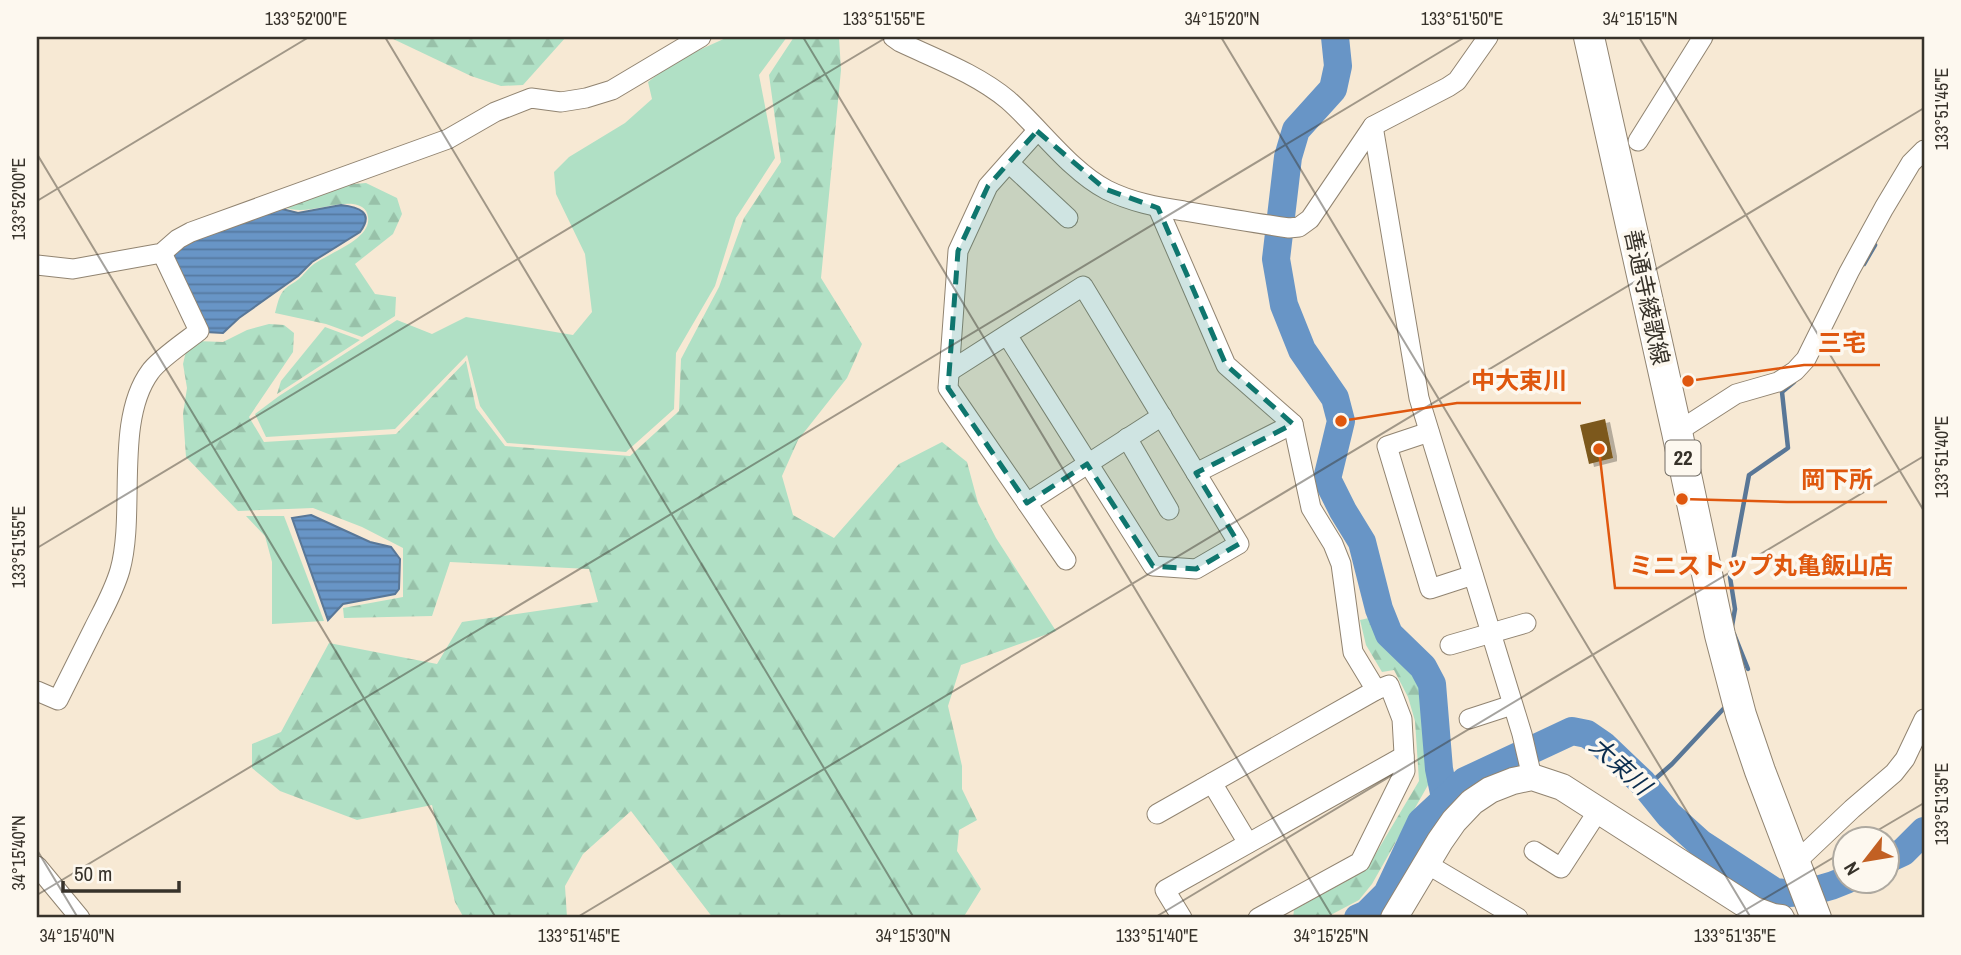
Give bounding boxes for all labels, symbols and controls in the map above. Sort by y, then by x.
text: 133°52'00"E [265,6,347,31]
text: 133°51'55"E [843,6,925,31]
text: 34°15'20"N [1184,6,1260,31]
text: 133°51'50"E [1421,6,1503,31]
text: 34°15'15"N [1602,6,1678,31]
text: 133°51'45"E [1929,68,1954,150]
text: 133°52'00"E [6,158,31,240]
street label: 善通寺綾歌線 [1618,226,1677,368]
callout: 三宅 [1804,320,1880,365]
text: 三宅 [1818,326,1866,358]
callout: 中大束川 [1457,358,1581,403]
text: 中大束川 [1471,364,1567,396]
text: 133°51'40"E [1929,416,1954,498]
road number: 22 [1666,440,1700,476]
callout: 岡下所 [1787,457,1887,502]
text: 岡下所 [1801,463,1873,495]
text: 133°51'55"E [6,506,31,588]
callout: ミニストップ丸亀飯山店 [1615,543,1907,588]
text: ミニストップ丸亀飯山店 [1629,549,1893,581]
water label: 大束川 [1583,729,1660,803]
text: 133°51'35"E [1929,763,1954,845]
text: 34°15'40"N [6,815,31,891]
north arrow [1832,825,1902,895]
scale bar [63,850,178,894]
text: N [1837,857,1865,880]
text: 50 m [74,859,112,888]
text: 34°15'40"N [39,923,115,948]
text: 133°51'45"E [538,923,620,948]
text: 34°15'30"N [875,923,951,948]
text: 133°51'40"E [1116,923,1198,948]
text: 34°15'25"N [1293,923,1369,948]
text: 133°51'35"E [1694,923,1776,948]

